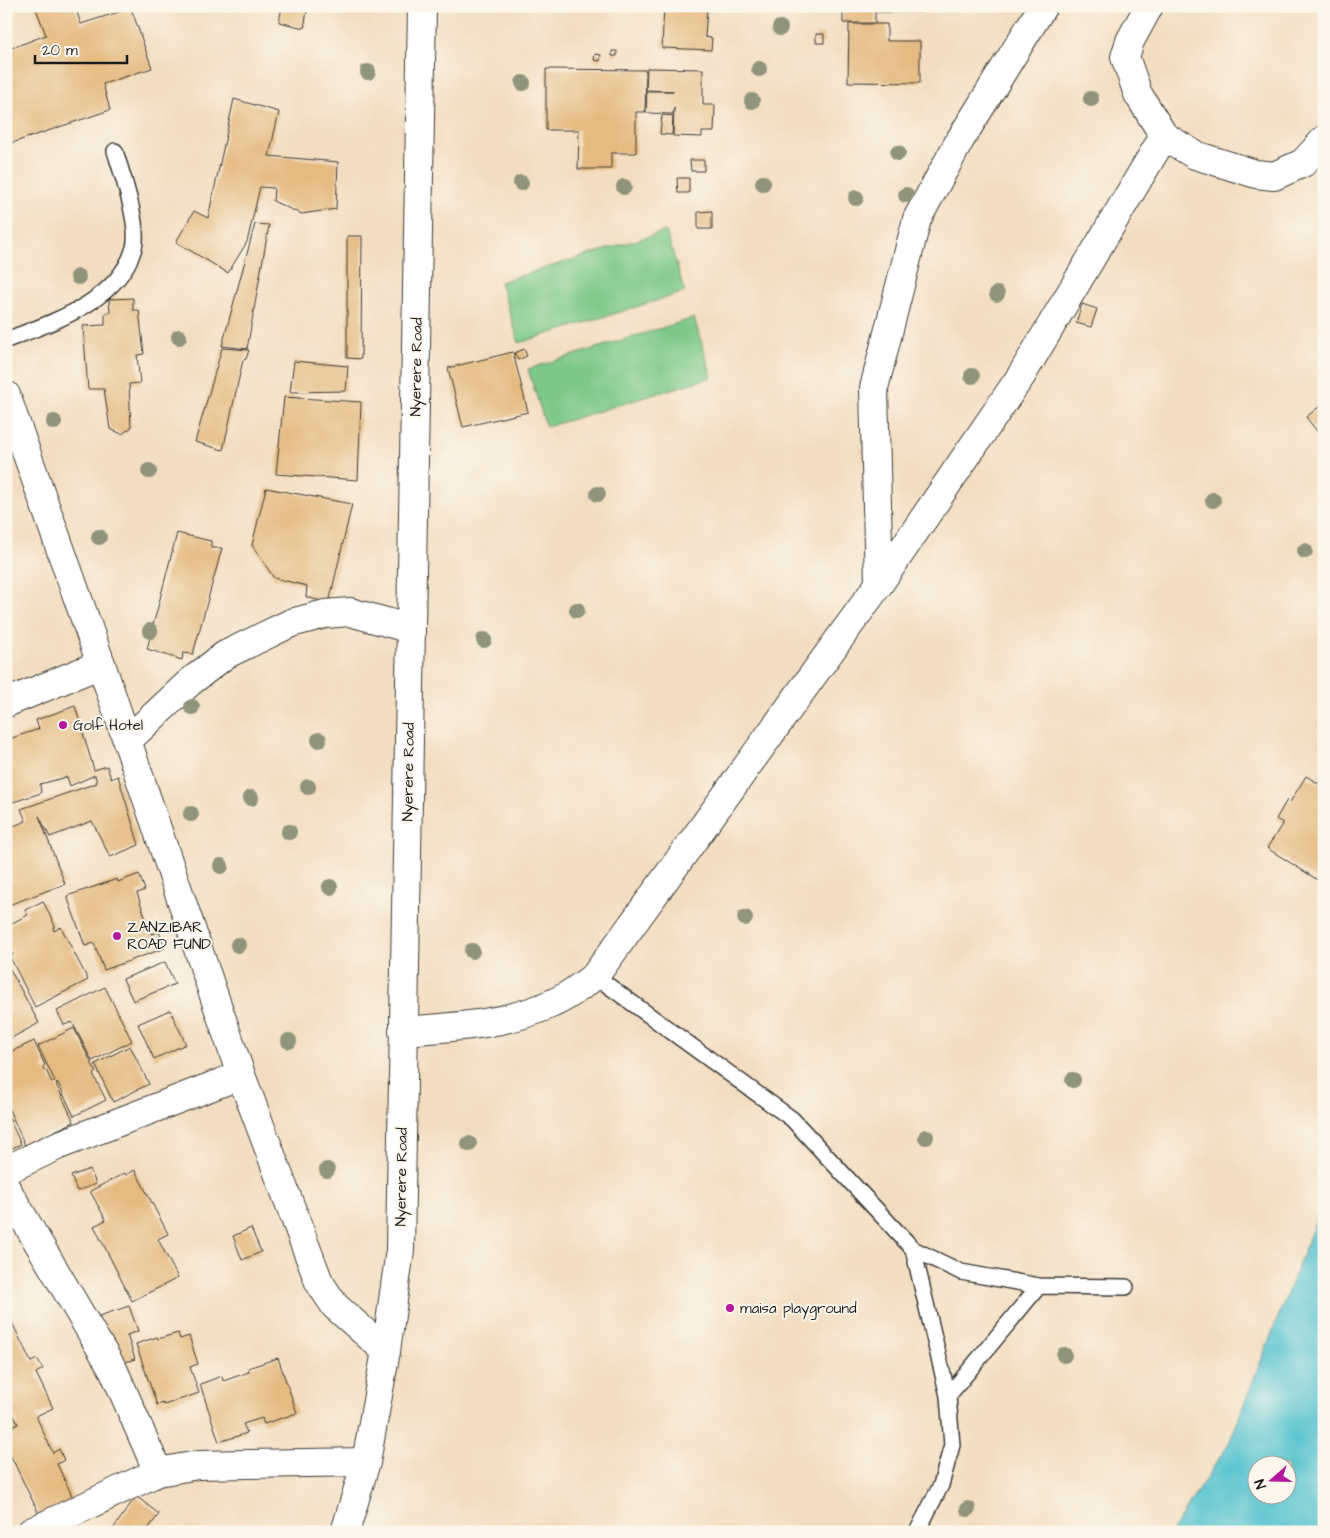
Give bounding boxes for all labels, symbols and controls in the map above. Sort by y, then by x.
scale bar [35,32,128,64]
text: 20 m [42,40,78,61]
street label: Nyerere Road [405,317,429,417]
place label: Golf Hotel [73,715,143,736]
marker: Golf Hotel [57,719,69,731]
street label: Nyerere Road [397,722,421,822]
place label: ZANZIBAR ROAD FUND [127,917,211,955]
marker: ZANZIBAR ROAD FUND [111,930,123,942]
street label: Nyerere Road [390,1127,414,1227]
place label: maisa playground [740,1298,857,1320]
marker: maisa playground [724,1302,736,1314]
north arrow [1248,1456,1298,1506]
text: N [1250,1476,1272,1492]

